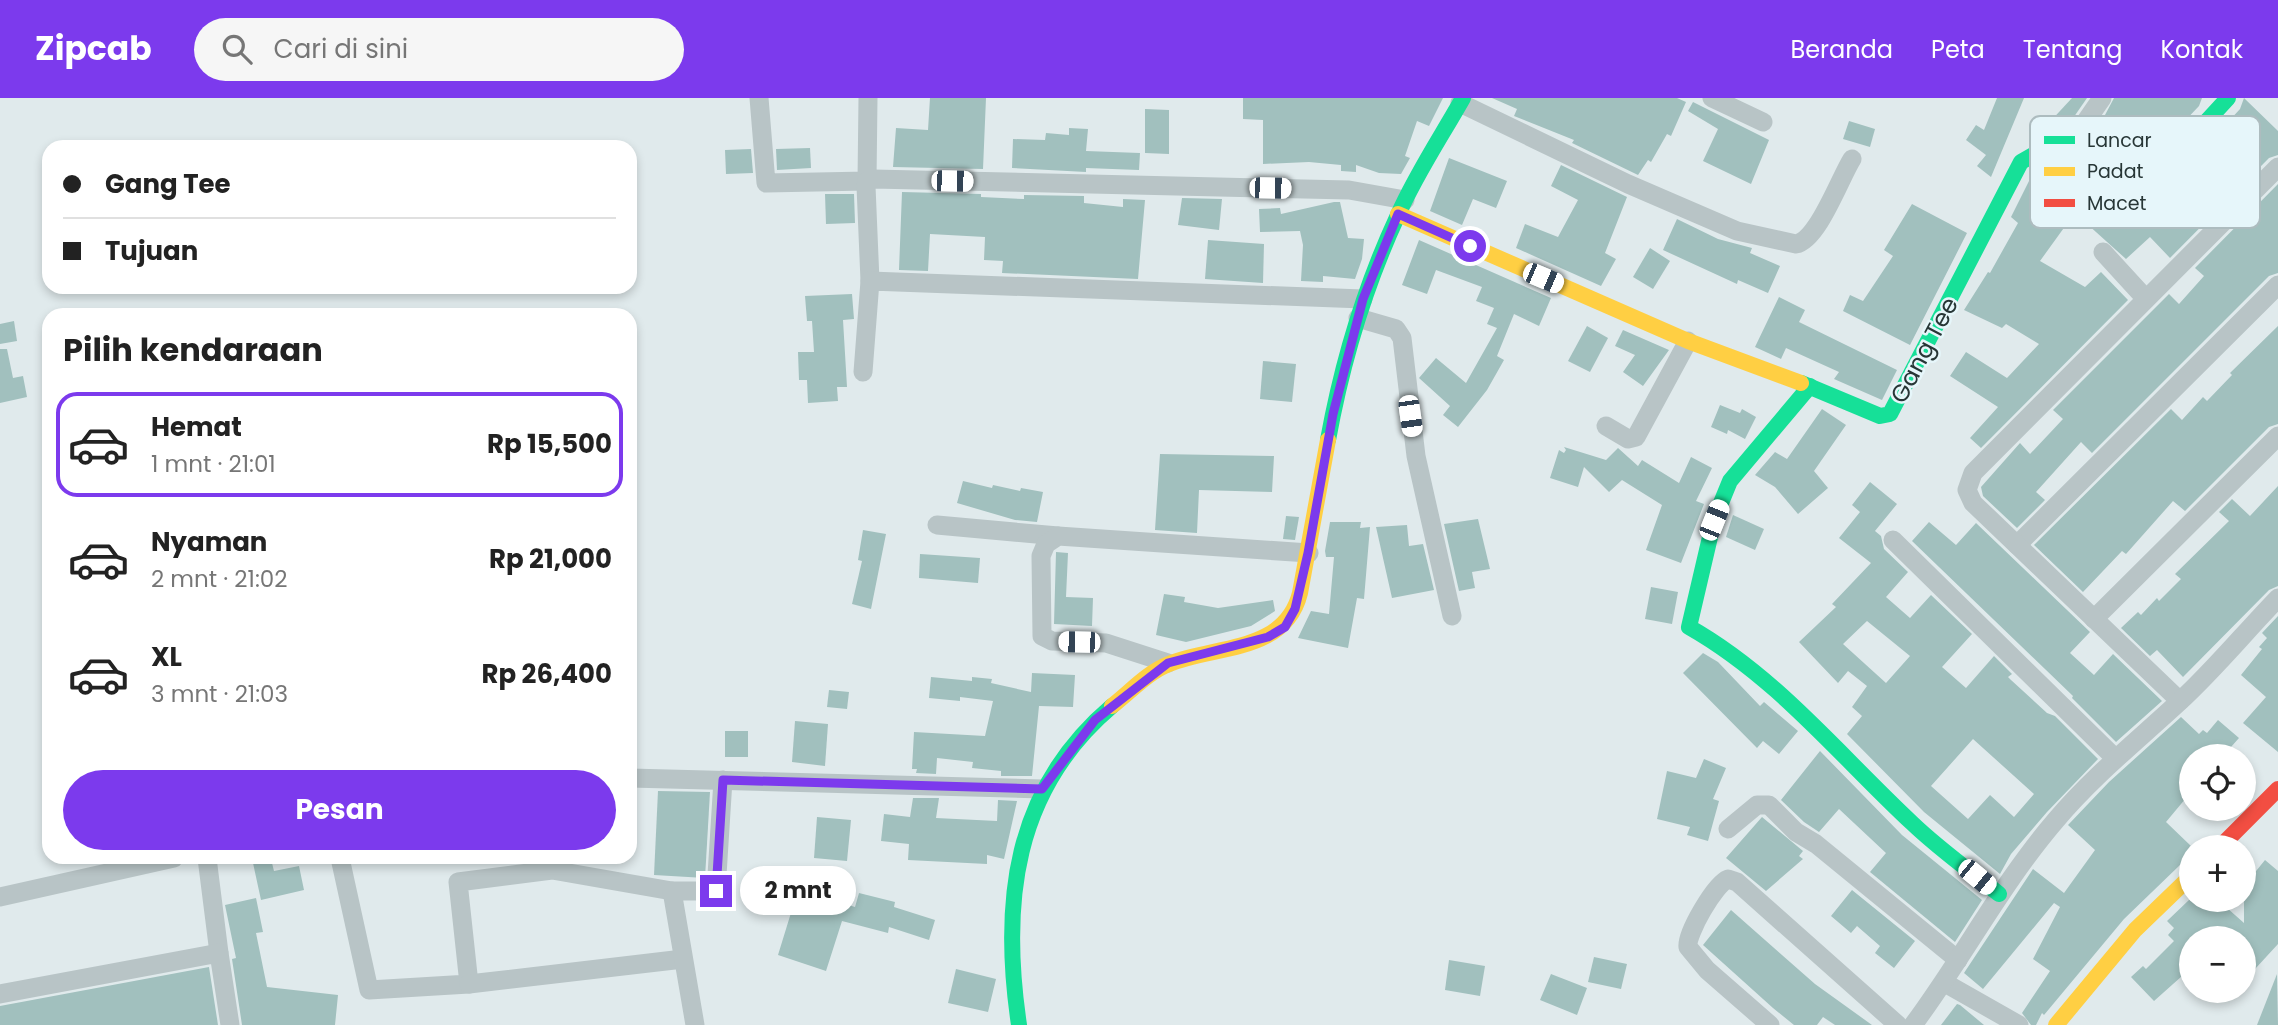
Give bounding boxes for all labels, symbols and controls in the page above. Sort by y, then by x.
search box [194,18,684,81]
text: Zipcab [35,25,152,72]
icon: search [218,30,256,68]
text: Cari di sini [274,31,408,67]
text: Beranda [1790,33,1893,66]
text: Peta [1931,33,1985,66]
text: Tentang [2023,33,2123,66]
text: Kontak [2161,33,2243,66]
legend [2030,116,2260,228]
text: Lancar [2087,127,2152,154]
text: Padat [2087,158,2144,185]
text: Gang Tee [105,166,231,202]
car [931,170,974,192]
car [1249,177,1292,199]
text: Macet [2087,190,2147,217]
route start [1454,230,1486,262]
text: Tujuan [105,233,198,269]
car [1520,260,1567,296]
street label: Gang Tee [1882,291,1966,409]
text: Pilih kendaraan [63,327,323,372]
car [1397,394,1424,438]
text: Hemat [151,409,242,445]
icon: car [67,413,130,476]
text: Rp 15,500 [487,426,612,462]
text: 1 mnt · 21:01 [151,448,276,480]
car [1697,497,1732,543]
text: Nyaman [151,524,267,560]
icon: car [67,528,130,591]
text: Rp 21,000 [489,541,612,577]
text: 2 mnt · 21:02 [151,563,287,595]
car [1058,631,1101,653]
text: XL [151,639,182,675]
icon: car [67,643,130,706]
text: Rp 26,400 [482,656,612,692]
text: 3 mnt · 21:03 [151,678,288,710]
map controls [2179,744,2256,1003]
button: locate [2179,744,2256,821]
button: Pesan [63,770,616,850]
button: + [2179,835,2256,912]
car [1955,856,2000,898]
callout: 2 mnt [740,866,856,916]
text: 2 mnt [764,874,832,906]
route end [700,875,732,907]
button: − [2179,926,2256,1003]

